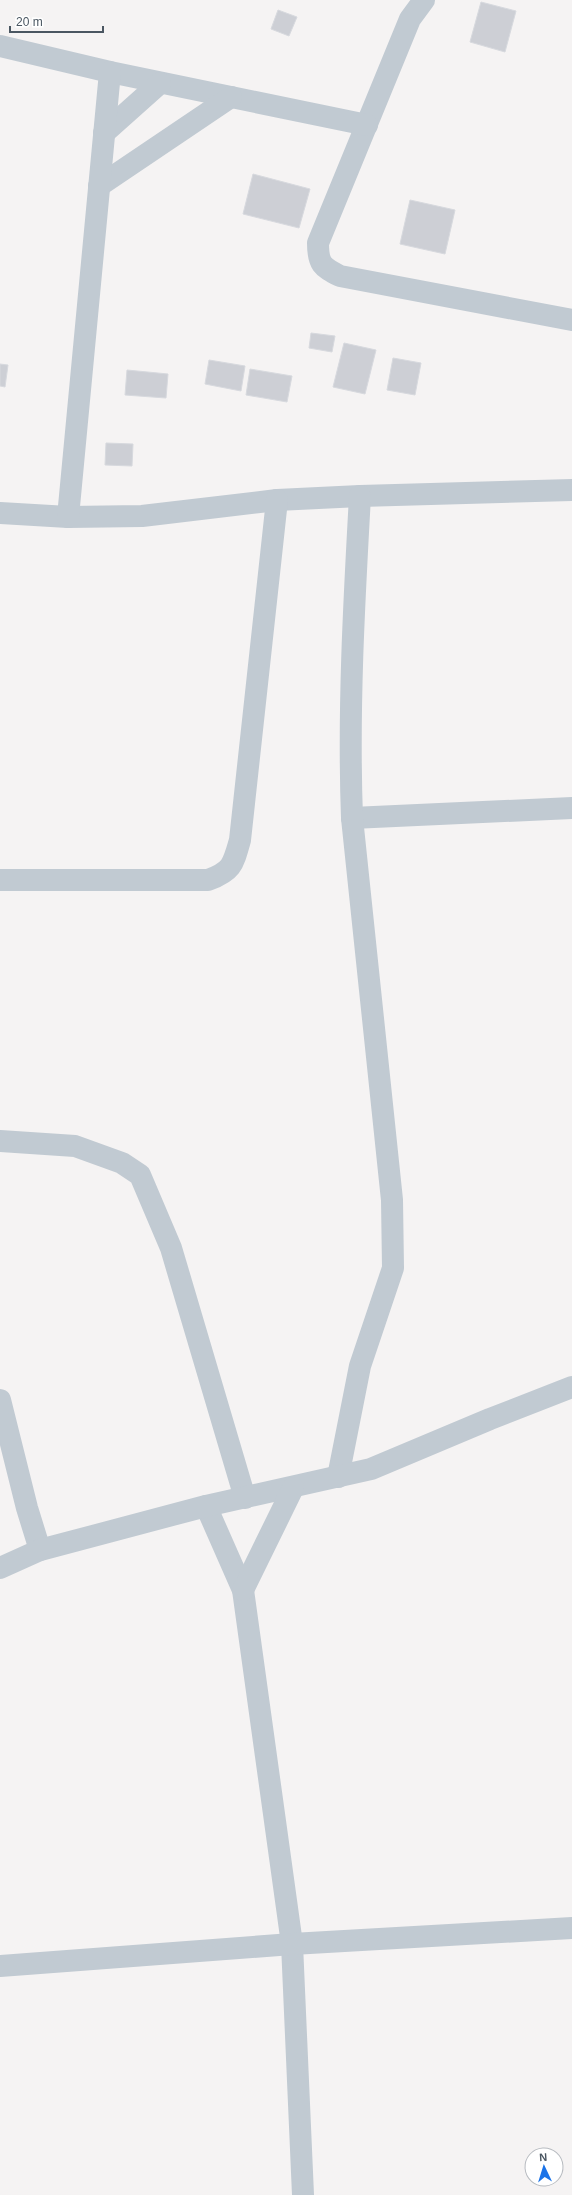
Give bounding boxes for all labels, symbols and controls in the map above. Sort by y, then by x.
scale bar [10,8,103,34]
text: 20 m [16,15,43,29]
north arrow [524,2147,564,2187]
text: N [539,2151,548,2163]

